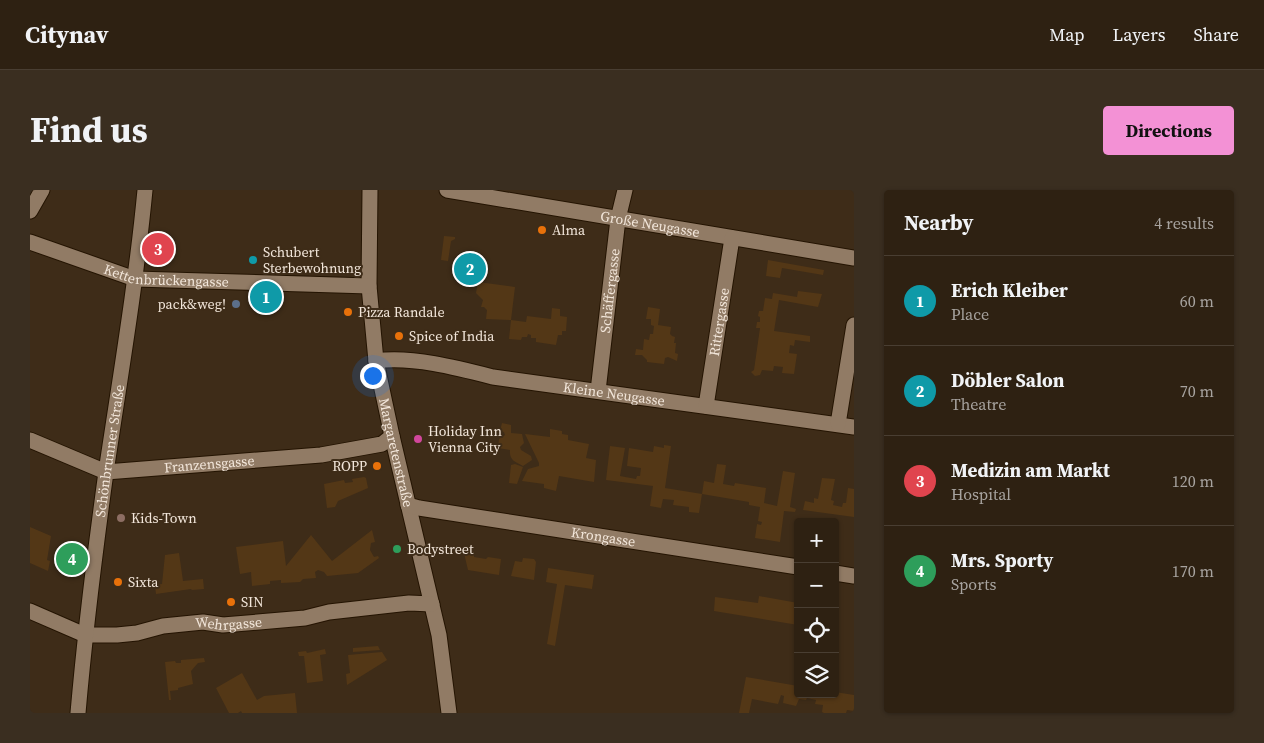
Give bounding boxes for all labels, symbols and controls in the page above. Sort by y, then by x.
text: Citynav [25,18,109,51]
text: Map [1049,22,1084,47]
text: Layers [1112,22,1165,47]
text: Share [1193,22,1239,47]
text: Find us [30,106,148,154]
button: Directions [1103,106,1234,155]
street label: Große Neugasse [599,206,701,242]
text: Nearby [904,208,974,237]
text: 4 results [1154,212,1214,234]
place label: Alma [552,220,586,240]
marker: Alma [536,224,548,236]
pin: 3 [142,230,174,268]
place label: Schubert Sterbewohnung [263,242,361,278]
street label: Schäffergasse [595,247,624,334]
pin: 2 [454,250,486,288]
marker: Schubert Sterbewohnung [247,254,259,266]
street label: Kettenbrückengasse [101,259,229,292]
text: Erich Kleiber [951,277,1068,303]
pin: 1 [250,278,282,316]
street label: Rittergasse [704,286,734,358]
text: 1 [916,290,924,312]
text: 60 m [1180,290,1214,312]
place label: pack&weg! [157,294,226,314]
marker: pack&weg! [230,298,242,310]
place label: Pizza Randale [358,302,445,322]
text: Place [951,303,989,325]
marker: Pizza Randale [342,306,354,318]
place label: Spice of India [409,326,495,346]
marker: Spice of India [393,330,405,342]
your location [360,363,386,389]
text: Döbler Salon [951,367,1065,393]
street label: Kleine Neugasse [562,377,666,411]
text: 2 [916,380,924,402]
text: 70 m [1180,380,1214,402]
street label: Schönbrunner Straße [90,383,129,518]
text: Theatre [951,393,1006,415]
street label: Margaretenstraße [374,396,418,509]
place label: Holiday Inn Vienna City [428,421,503,457]
marker: Holiday Inn Vienna City [412,433,424,445]
street label: Franzensgasse [163,450,255,477]
place label: ROPP [332,456,367,476]
text: Medizin am Markt [951,457,1110,483]
marker: ROPP [371,460,383,472]
text: 3 [916,470,924,492]
text: 120 m [1172,470,1214,492]
text: Hospital [951,483,1011,505]
place label: Kids-Town [131,508,197,528]
marker: Kids-Town [115,512,127,524]
map controls [794,518,839,698]
button: + [794,518,839,563]
street label: Krongasse [570,522,637,552]
place label: Bodystreet [407,539,474,559]
pin: 4 [56,540,88,578]
marker: Bodystreet [391,543,403,555]
text: Mrs. Sporty [951,547,1053,573]
text: 4 [916,560,924,582]
text: 170 m [1172,560,1214,582]
button: − [794,563,839,608]
place label: Sixta [128,572,159,592]
text: Sports [951,573,996,595]
marker: Sixta [112,576,124,588]
place label: SIN [241,592,264,612]
marker: SIN [225,596,237,608]
button: locate [794,608,839,653]
street label: Wehrgasse [194,611,263,635]
button: layers [794,653,839,698]

